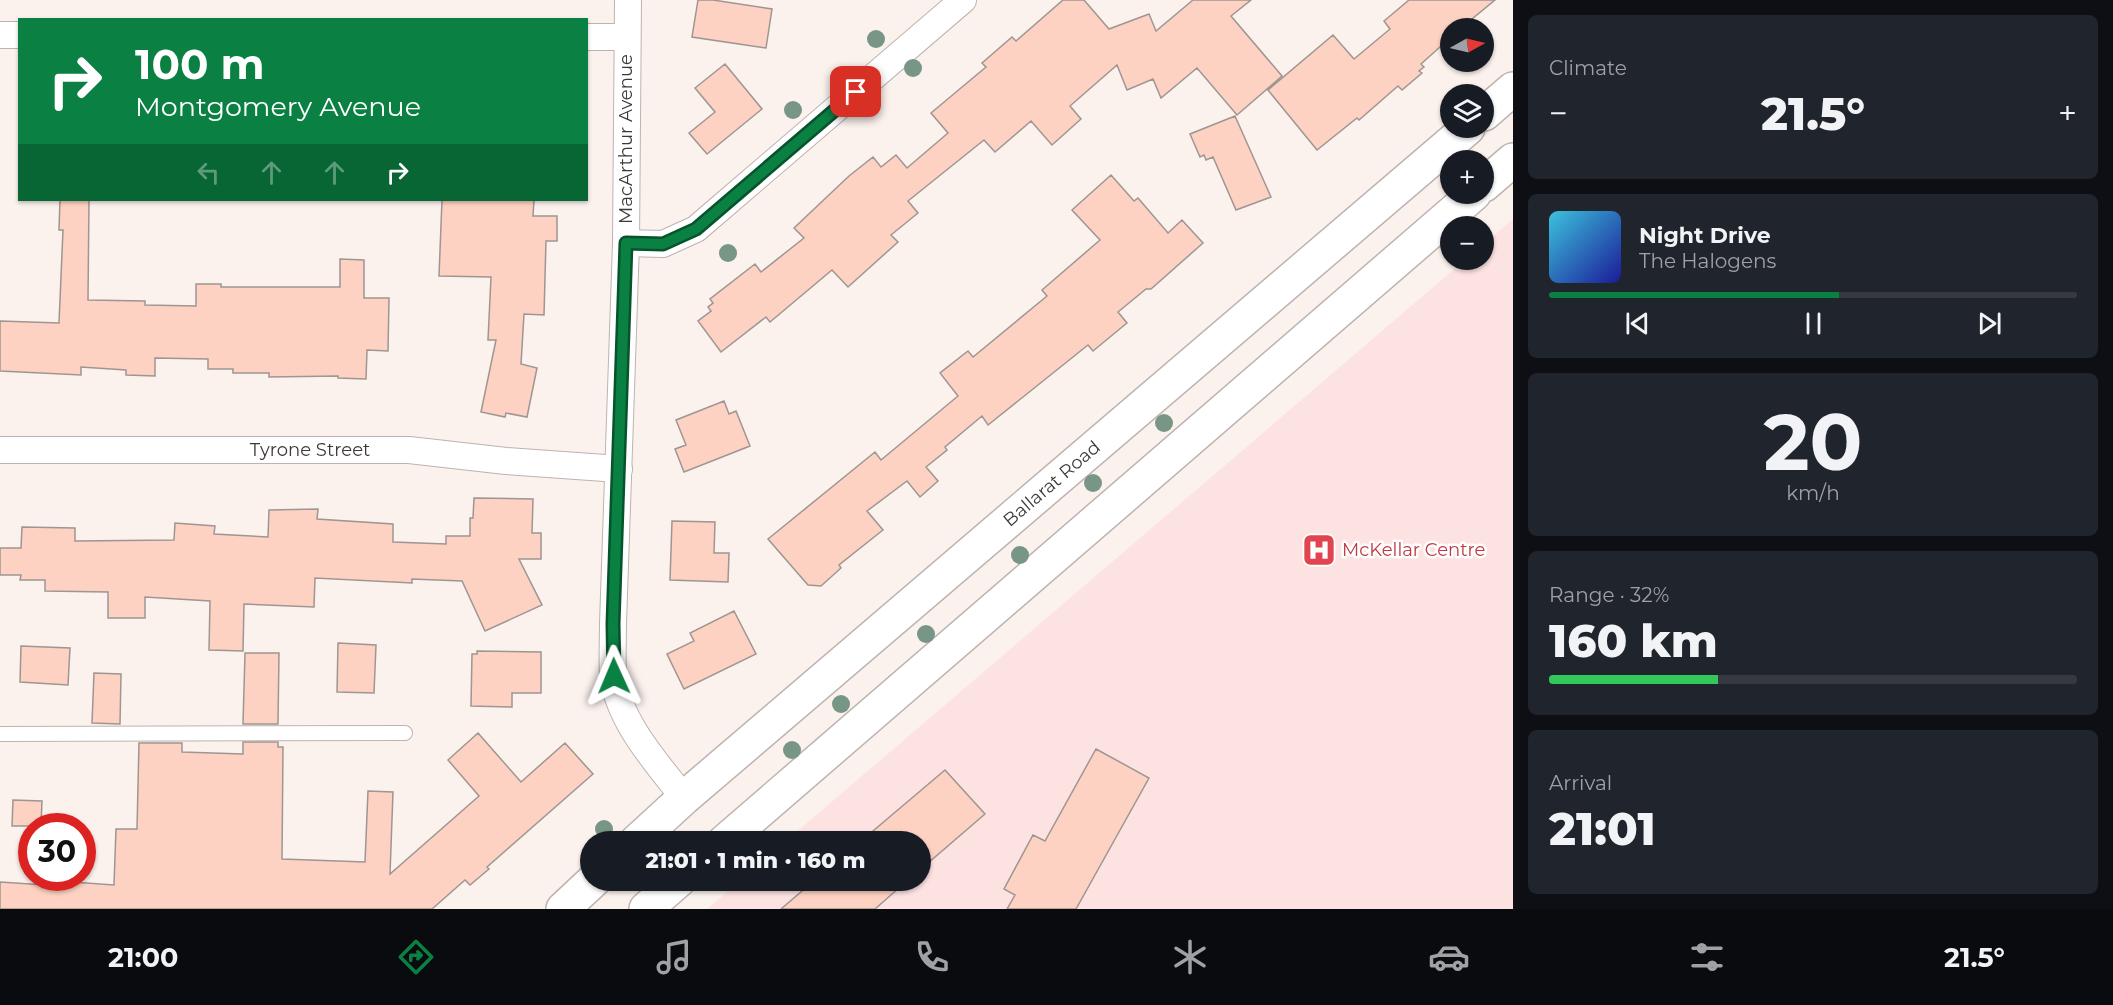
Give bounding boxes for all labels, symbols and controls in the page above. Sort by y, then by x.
north arrow [1440,18,1494,72]
map controls [1440,18,1494,270]
text: 100 m [135,38,264,90]
icon: right [36,42,114,120]
street label: MacArthur Avenue [615,54,637,224]
text: Climate [1549,56,1627,80]
pin [830,66,881,117]
icon: arrive [839,75,872,108]
button: layers [1440,84,1494,138]
text: 21.5° [1761,86,1865,141]
text: Montgomery Avenue [135,90,421,123]
text: − [1549,93,1568,133]
text: + [2058,93,2077,133]
button: + [1440,150,1494,204]
icon: left [192,156,225,189]
icon: ahead [255,156,288,189]
icon: ahead [318,156,351,189]
icon: right [381,156,414,189]
button: − [1440,216,1494,270]
text: Night Drive [1639,222,1771,249]
text: The Halogens [1639,249,1776,273]
icon: previous [1621,307,1654,340]
icon: pause [1797,307,1830,340]
icon: next [1973,307,2006,340]
text: 20 [1764,394,1862,490]
street label: Ballarat Road [999,436,1105,531]
street label: Tyrone Street [250,439,370,461]
text: km/h [1786,481,1840,505]
hospital icon: McKellar Centre [1301,532,1337,568]
place label: McKellar Centre [1342,539,1485,561]
text: Range · 32% [1549,583,1669,607]
text: 160 km [1549,613,1718,668]
position arrow [582,644,646,708]
text: Arrival [1549,771,1612,795]
text: 21:01 [1549,801,1656,856]
speed limit sign: 30 [18,813,96,891]
text: 21:01 · 1 min · 160 m [645,847,866,874]
icon: directions [395,936,437,978]
icon: music [653,936,695,978]
icon: phone [911,936,953,978]
icon: climate [1169,936,1211,978]
icon: car [1428,936,1470,978]
icon: filters [1686,936,1728,978]
text: 21:00 [108,941,178,974]
text: 21.5° [1944,941,2005,974]

